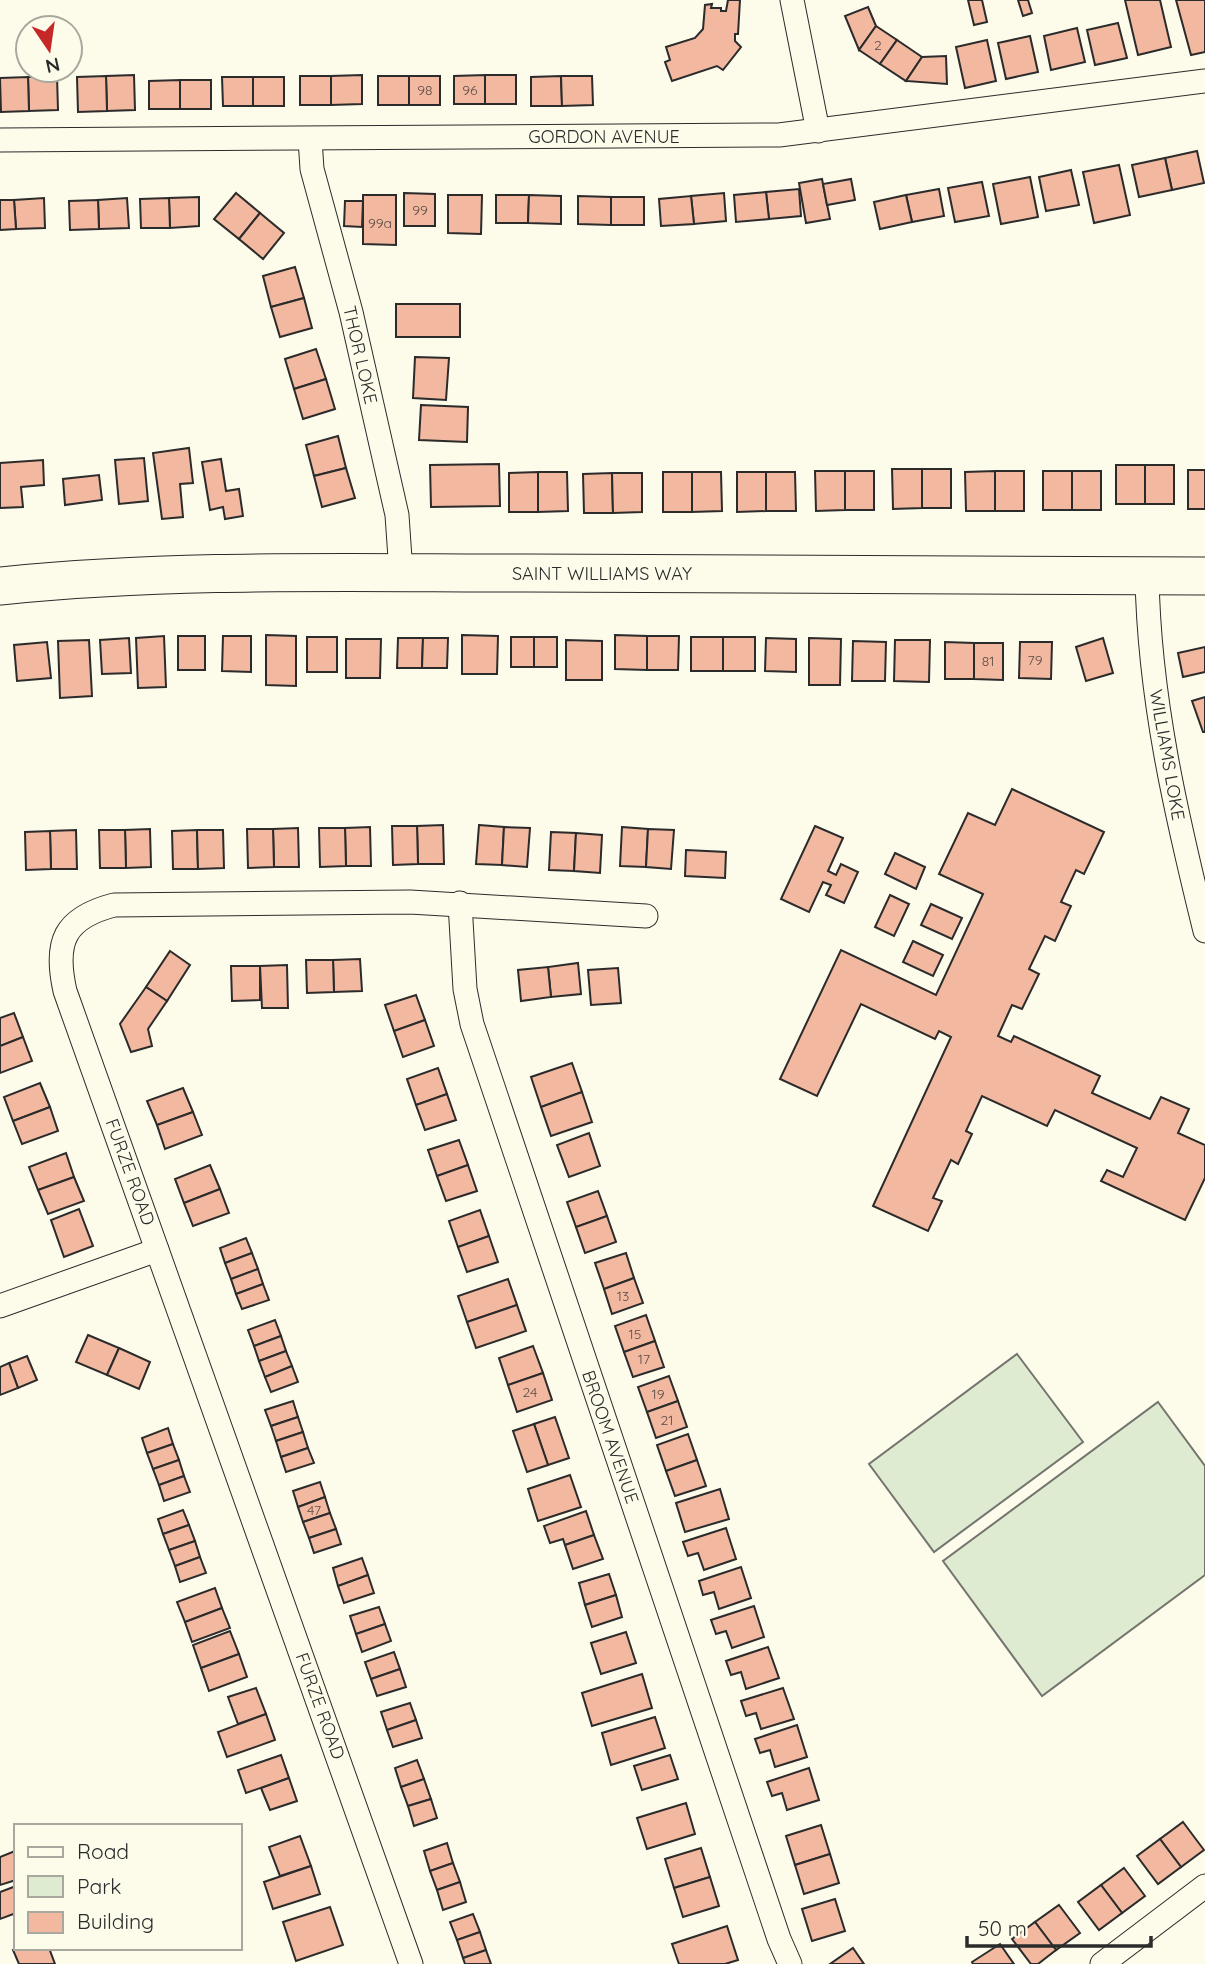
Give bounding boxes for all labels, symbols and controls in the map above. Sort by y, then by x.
north arrow [14,14,84,84]
house number: 2 [874,36,882,54]
text: N [43,52,62,79]
house number: 98 [417,81,433,99]
house number: 96 [462,81,478,99]
street label: GORDON AVENUE [528,125,680,148]
house number: 99 [412,201,428,219]
house number: 99a [368,214,392,232]
street label: THOR LOKE [338,304,383,406]
street label: SAINT WILLIAMS WAY [512,562,692,585]
house number: 79 [1028,651,1043,669]
house number: 81 [982,652,994,670]
street label: WILLIAMS LOKE [1145,688,1190,822]
street label: FURZE ROAD [101,1115,160,1228]
house number: 13 [617,1287,629,1305]
house number: 15 [629,1325,641,1343]
house number: 17 [638,1350,650,1368]
street label: BROOM AVENUE [577,1367,644,1506]
house number: 24 [523,1383,537,1401]
house number: 19 [652,1385,665,1403]
house number: 21 [661,1411,673,1429]
house number: 47 [307,1501,321,1519]
street label: FURZE ROAD [291,1649,350,1762]
legend [14,1824,242,1950]
text: Road [77,1838,129,1864]
text: Park [77,1873,121,1899]
scale bar [967,1904,1151,1948]
text: Building [77,1908,154,1934]
text: 50 m [978,1915,1027,1941]

